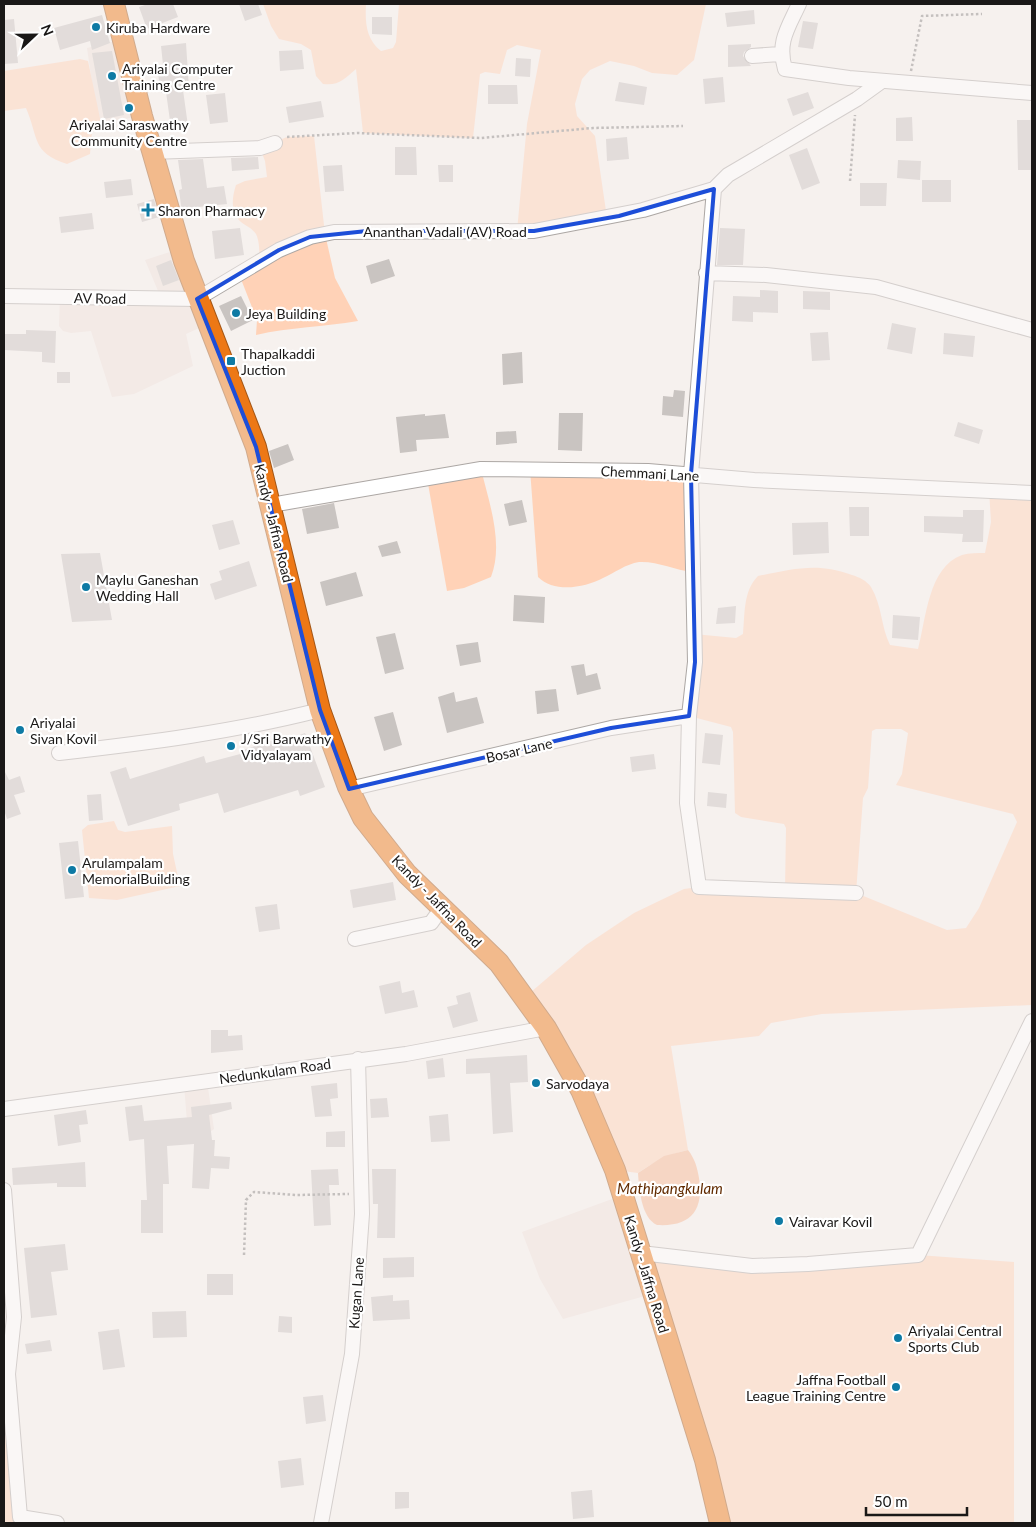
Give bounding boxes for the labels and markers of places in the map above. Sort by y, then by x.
place label: Kiruba Hardware [106,19,210,36]
marker: Kiruba Hardware [90,21,102,33]
place label: Ariyalai Computer Training Centre [122,60,233,93]
marker: Ariyalai Computer Training Centre [106,70,118,82]
marker: Ariyalai Saraswathy Community Centre [123,102,135,114]
place label: Ariyalai Saraswathy Community Centre [69,116,189,149]
place label: Sharon Pharmacy [158,202,266,219]
marker: Sharon Pharmacy [142,204,154,216]
place label: Jeya Building [246,305,326,322]
marker: Jeya Building [230,307,242,319]
place label: Thapalkaddi Juction [241,345,315,378]
marker: Thapalkaddi Juction [225,355,237,367]
place label: Maylu Ganeshan Wedding Hall [96,571,198,604]
marker: Maylu Ganeshan Wedding Hall [80,581,92,593]
place label: Ariyalai Sivan Kovil [30,714,97,747]
marker: Ariyalai Sivan Kovil [14,724,26,736]
place label: J/Sri Barwathy Vidyalayam [241,730,332,763]
marker: J/Sri Barwathy Vidyalayam [225,740,237,752]
place label: Arulampalam MemorialBuilding [82,854,190,887]
marker: Arulampalam MemorialBuilding [66,864,78,876]
place label: Sarvodaya [546,1075,609,1092]
marker: Sarvodaya [530,1077,542,1089]
place label: Vairavar Kovil [789,1213,872,1230]
marker: Vairavar Kovil [773,1215,785,1227]
place label: Ariyalai Central Sports Club [908,1322,1002,1355]
marker: Ariyalai Central Sports Club [892,1332,904,1344]
place label: Jaffna Football League Training Centre [746,1371,886,1404]
marker: Jaffna Football League Training Centre [890,1381,902,1393]

